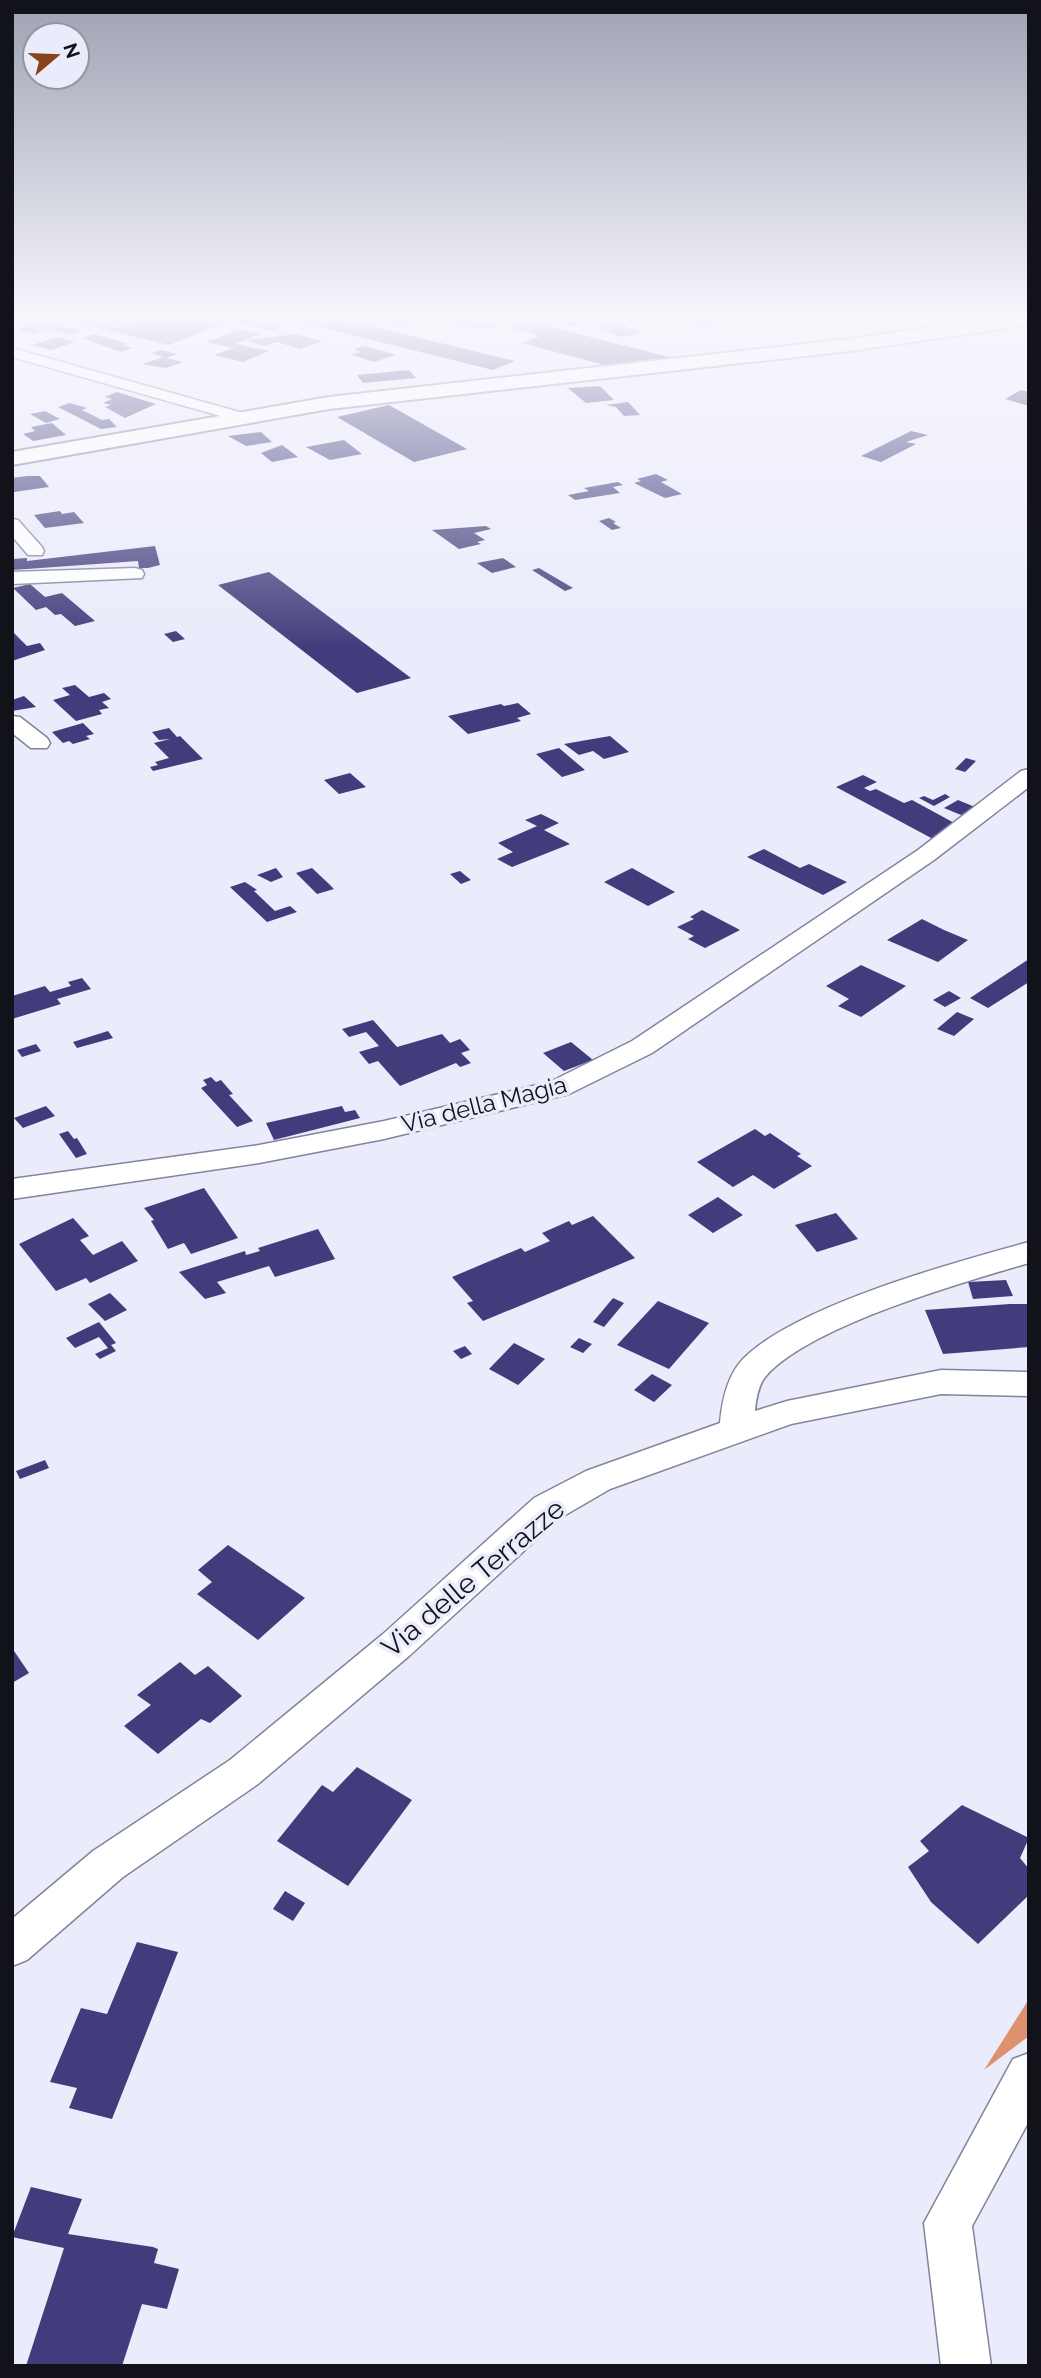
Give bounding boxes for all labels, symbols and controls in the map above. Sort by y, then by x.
north arrow [21,21,91,91]
text: N [59,40,85,61]
street label: Via della Magia [398,1069,570,1139]
street label: Via delle Terrazze [375,1492,571,1664]

